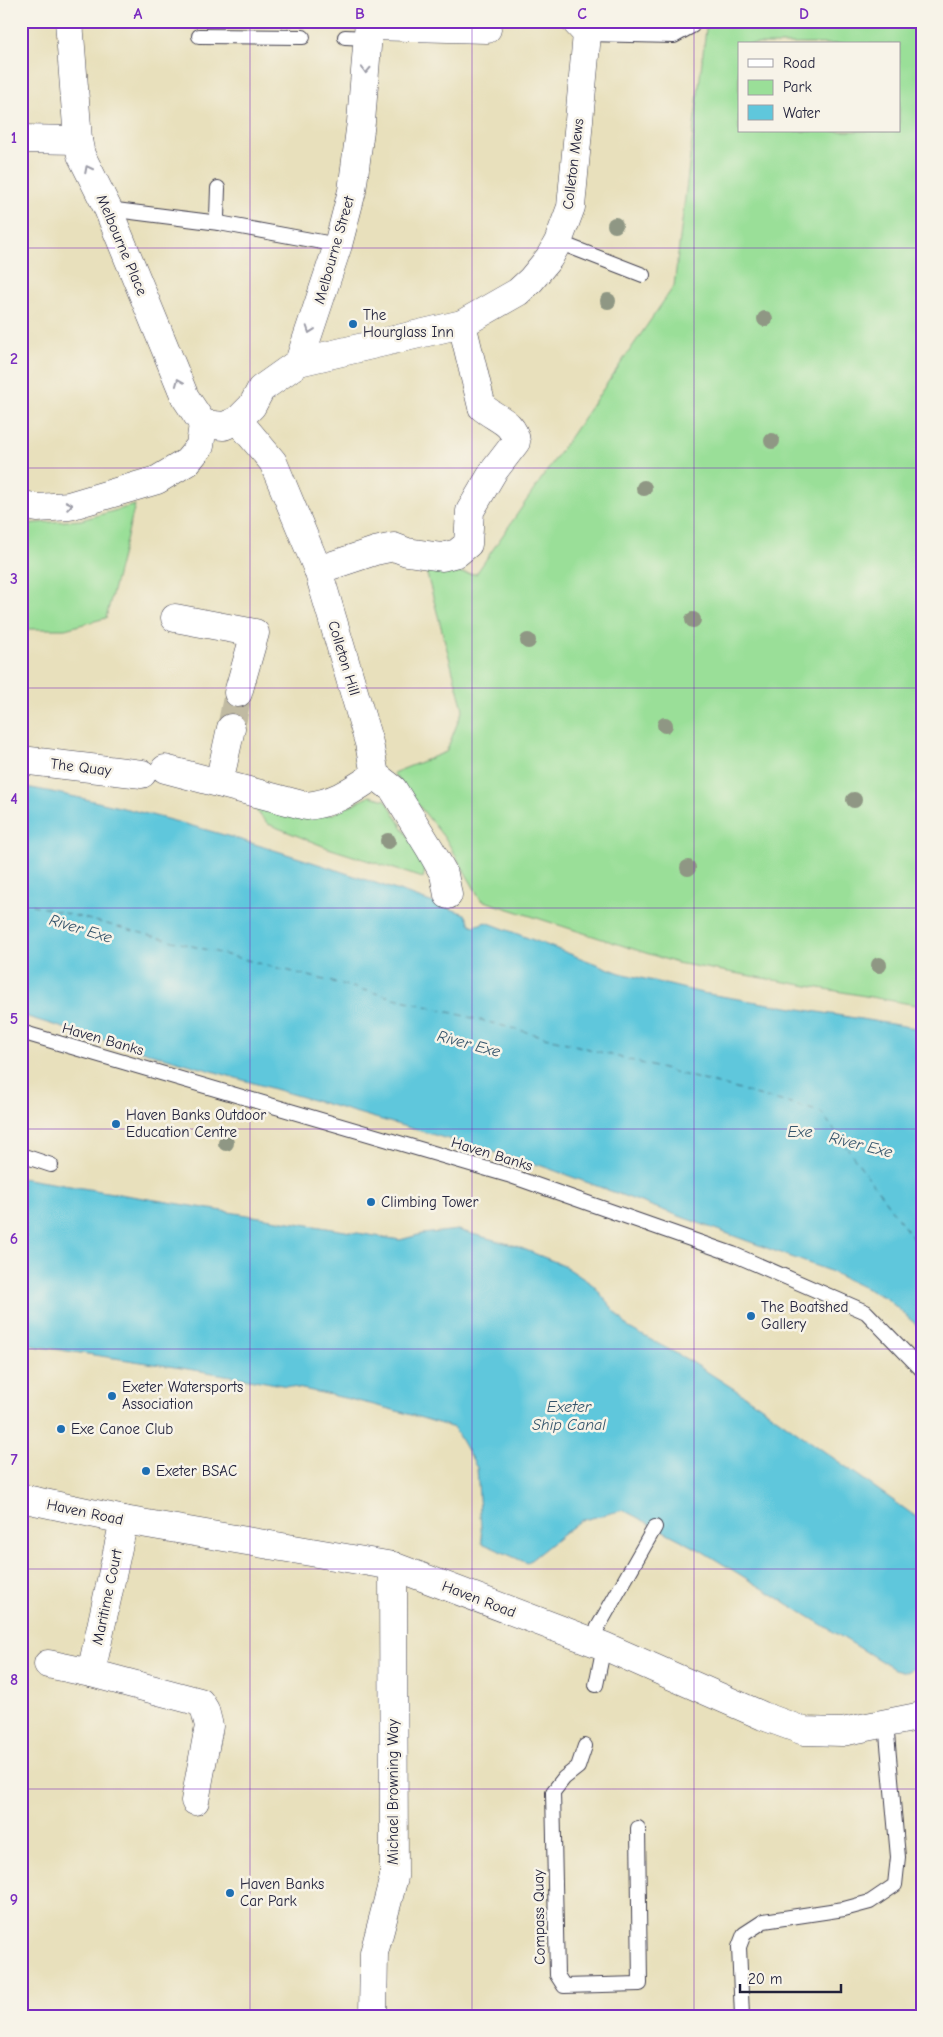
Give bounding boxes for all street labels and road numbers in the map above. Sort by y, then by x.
street label: Colleton Mews [558,117,588,211]
street label: Melbourne Place [93,192,152,299]
street label: Melbourne Street [310,193,358,306]
street label: Colleton Hill [324,618,364,698]
street label: The Quay [50,754,113,780]
street label: Haven Banks [60,1019,146,1059]
street label: Haven Banks [449,1133,535,1175]
street label: Haven Road [45,1495,125,1529]
street label: Maritime Court [88,1547,126,1646]
street label: Haven Road [439,1577,519,1621]
street label: Michael Browning Way [384,1719,402,1865]
street label: Compass Quay [529,1869,549,1965]

